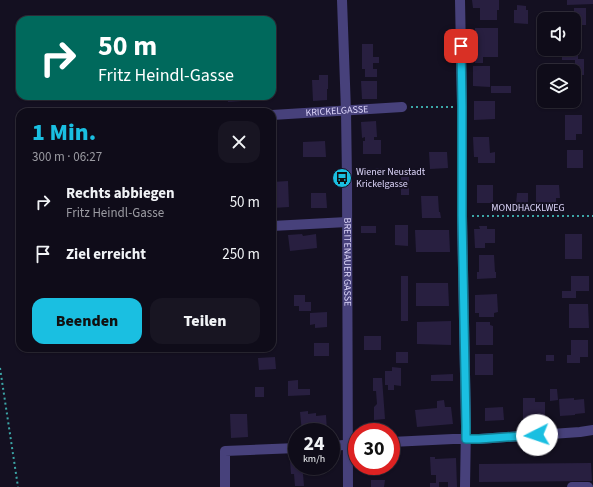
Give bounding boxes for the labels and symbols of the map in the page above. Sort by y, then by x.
pin [444,29,478,63]
street label: KRICKELGASSE [305,102,369,120]
place label: Wiener Neustadt Krickelgasse [356,165,426,191]
bus stop icon: Wiener Neustadt Krickelgasse [331,167,353,189]
street label: MONDHACKLWEG [491,201,565,215]
street label: BREITENAUER GASSE [340,217,354,306]
position arrow [516,414,558,456]
speed limit sign: 30 [348,423,400,475]

